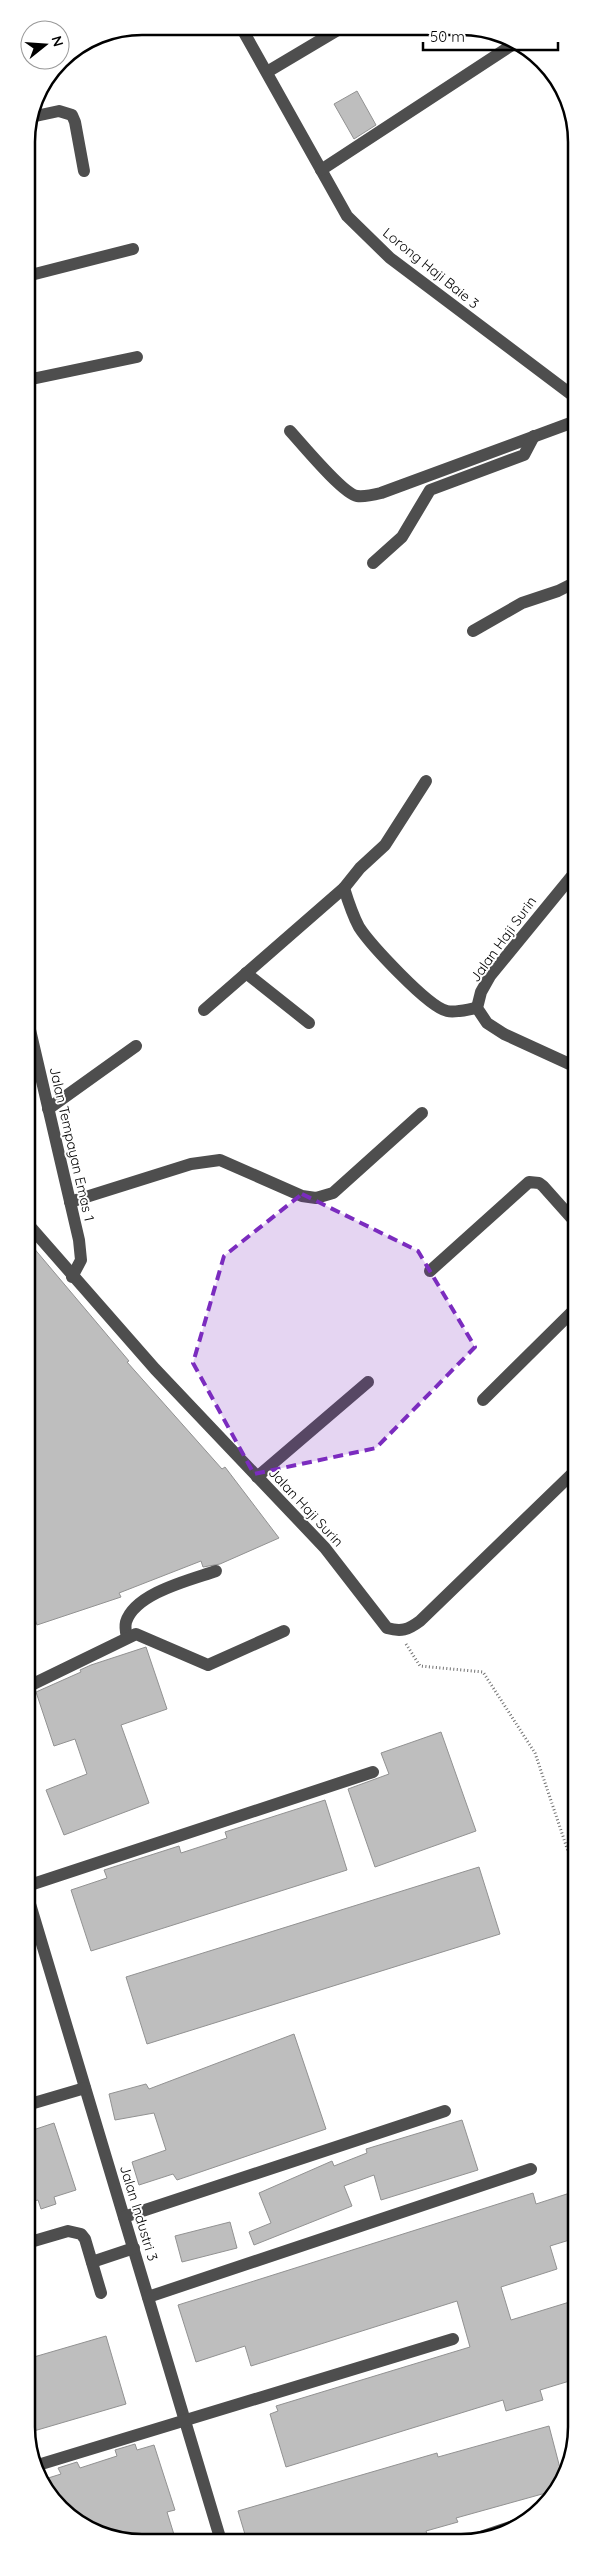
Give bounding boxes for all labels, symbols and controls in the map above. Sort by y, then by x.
north arrow [20,20,70,70]
scale bar [423,20,558,52]
text: 50 m [430,27,465,46]
text: N [47,34,68,49]
street label: Lorong Haji Baie 3 [379,224,483,312]
street label: Jalan Haji Surin [466,893,540,985]
street label: Jalan Tempayan Emas 1 [45,1065,99,1223]
street label: Jalan Haji Surin [265,1464,347,1550]
street label: Jalan Industri 3 [116,2163,162,2263]

